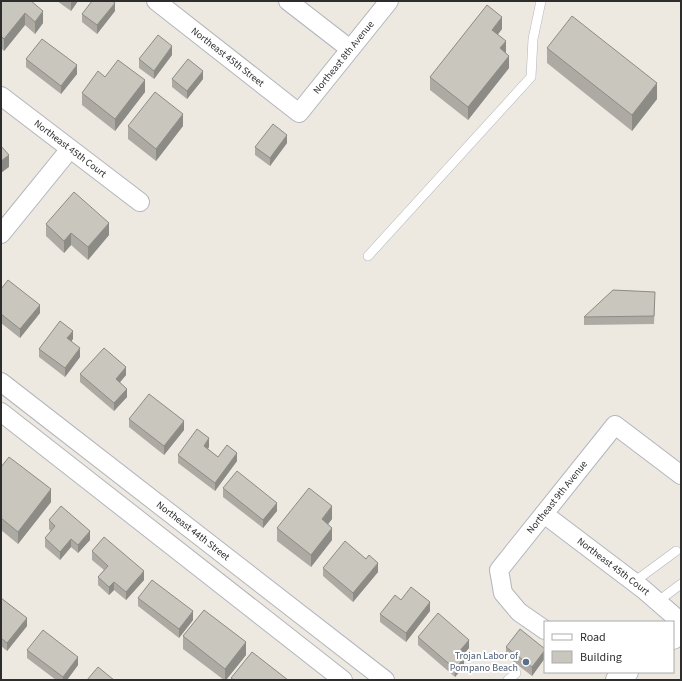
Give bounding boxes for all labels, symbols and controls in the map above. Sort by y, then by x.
street label: Northeast 8th Avenue [310,18,377,97]
street label: Northeast 45th Street [188,24,268,91]
street label: Northeast 45th Court [31,117,110,181]
street label: Northeast 9th Avenue [524,458,591,537]
street label: Northeast 44th Street [153,498,233,564]
street label: Northeast 45th Court [574,534,653,599]
legend [544,621,674,673]
text: Road [580,629,606,646]
place label: Trojan Labor of Pompano Beach [450,649,519,675]
text: Building [580,649,622,666]
marker: Trojan Labor of Pompano Beach [521,657,531,667]

